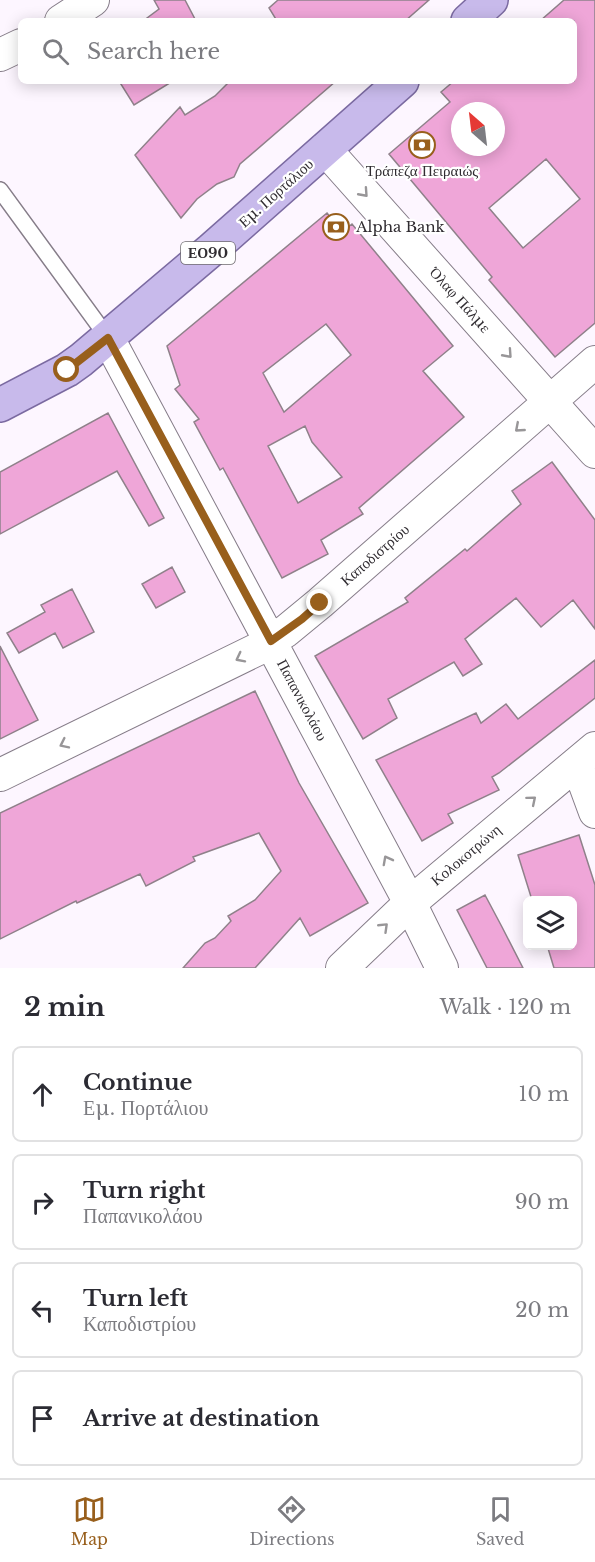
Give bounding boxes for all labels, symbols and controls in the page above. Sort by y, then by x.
search box [18,18,577,84]
icon: search [39,35,72,68]
text: Search here [87,38,220,65]
north arrow [451,102,505,156]
bank icon: Τράπεζα Πειραιώς [407,130,437,160]
street label: Εμ. Πορτάλιου [234,154,317,231]
place label: Τράπεζα Πειραιώς [366,161,478,180]
one-way arrow [357,186,368,197]
bank icon: Alpha Bank [321,212,351,242]
place label: Alpha Bank [355,217,446,236]
road number: ΕΟ90 [181,242,235,264]
street label: Όλαφ Πάλμε [425,262,495,336]
one-way arrow [501,347,512,358]
route start [53,356,79,382]
one-way arrow [515,421,526,432]
street label: Καποδιστρίου [336,520,413,590]
route end [306,589,332,615]
one-way arrow [235,651,246,662]
street label: Παπανικολάου [273,656,332,744]
one-way arrow [60,736,71,748]
one-way arrow [525,797,536,808]
street label: Κολοκοτρώνη [427,820,505,889]
one-way arrow [383,856,394,866]
map controls [523,896,577,950]
button: layers [523,896,577,950]
one-way arrow [377,924,388,935]
text: 2 min [24,991,105,1023]
text: Walk · 120 m [440,995,571,1019]
text: Continue [83,1069,192,1096]
icon: ahead [26,1078,59,1111]
text: 10 m [519,1082,569,1106]
text: Εμ. Πορτάλιου [83,1096,208,1120]
text: Turn right [83,1177,205,1204]
icon: right [26,1186,59,1219]
text: 90 m [515,1190,569,1214]
text: Παπανικολάου [83,1204,203,1228]
text: Turn left [83,1285,188,1312]
icon: left [26,1294,59,1327]
text: 20 m [515,1298,569,1322]
text: Καποδιστρίου [83,1312,196,1336]
icon: arrive [26,1402,59,1435]
text: Arrive at destination [83,1405,320,1432]
tab: Map [71,1493,108,1549]
tab: Directions [249,1493,334,1549]
tab: Saved [476,1493,524,1549]

